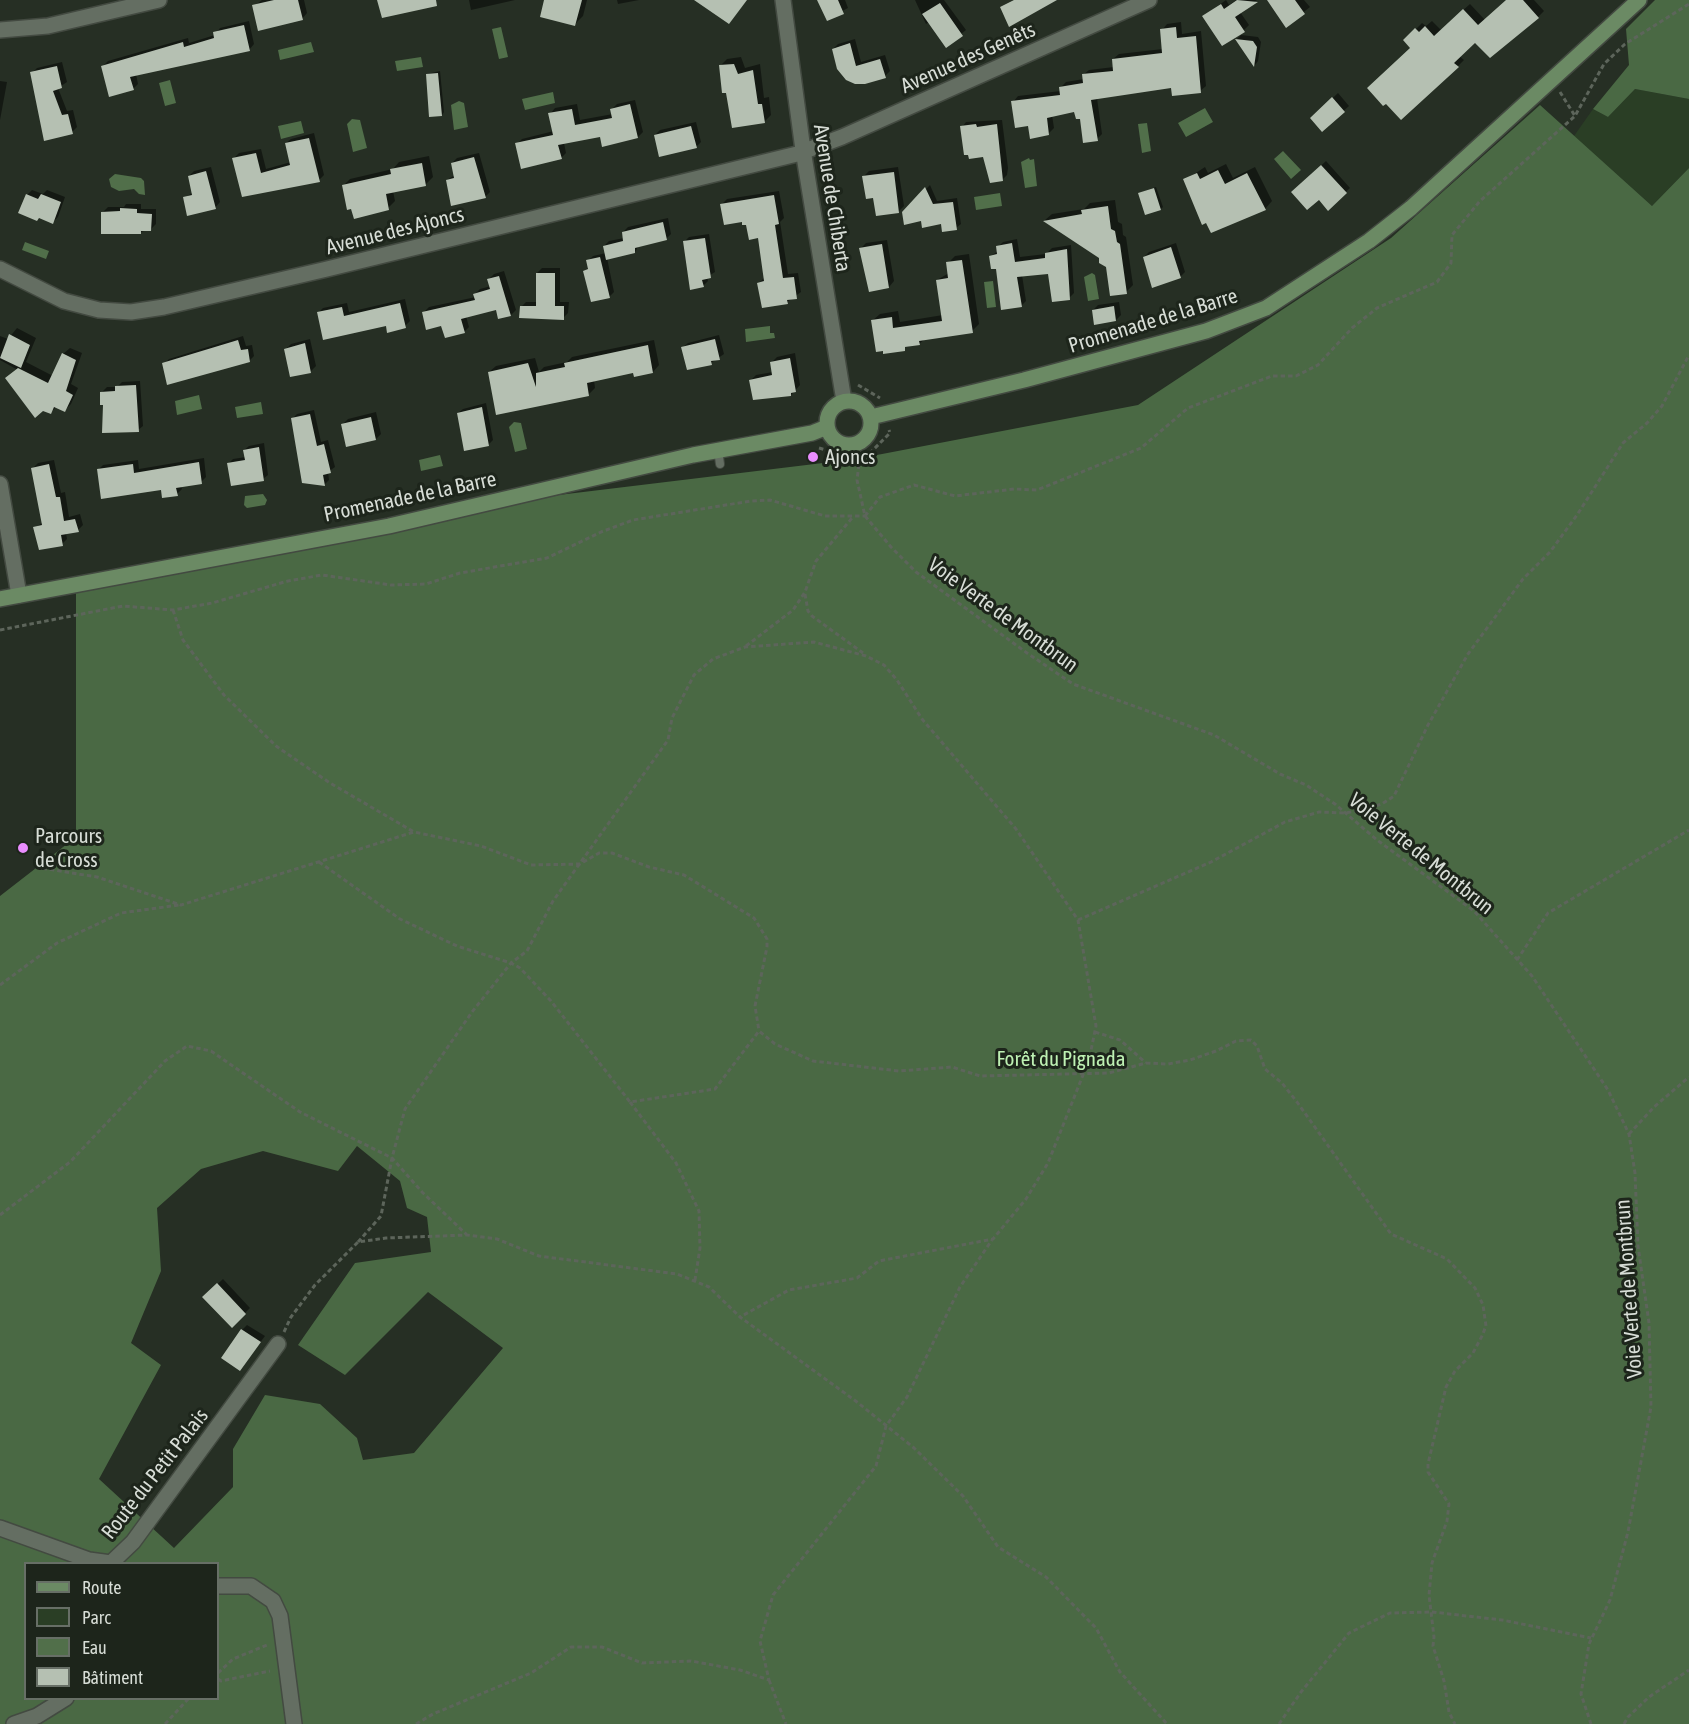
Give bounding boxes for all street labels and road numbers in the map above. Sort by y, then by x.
street label: Avenue des Genêts [897,17,1039,99]
street label: Avenue de Chiberta [808,122,856,274]
street label: Avenue des Ajoncs [323,202,467,260]
street label: Promenade de la Barre [1065,283,1241,359]
street label: Promenade de la Barre [322,466,498,528]
street label: Voie Verte de Montbrun [923,552,1083,678]
street label: Voie Verte de Montbrun [1343,788,1499,920]
street label: Voie Verte de Montbrun [1610,1199,1648,1379]
street label: Route du Petit Palais [96,1404,214,1544]

